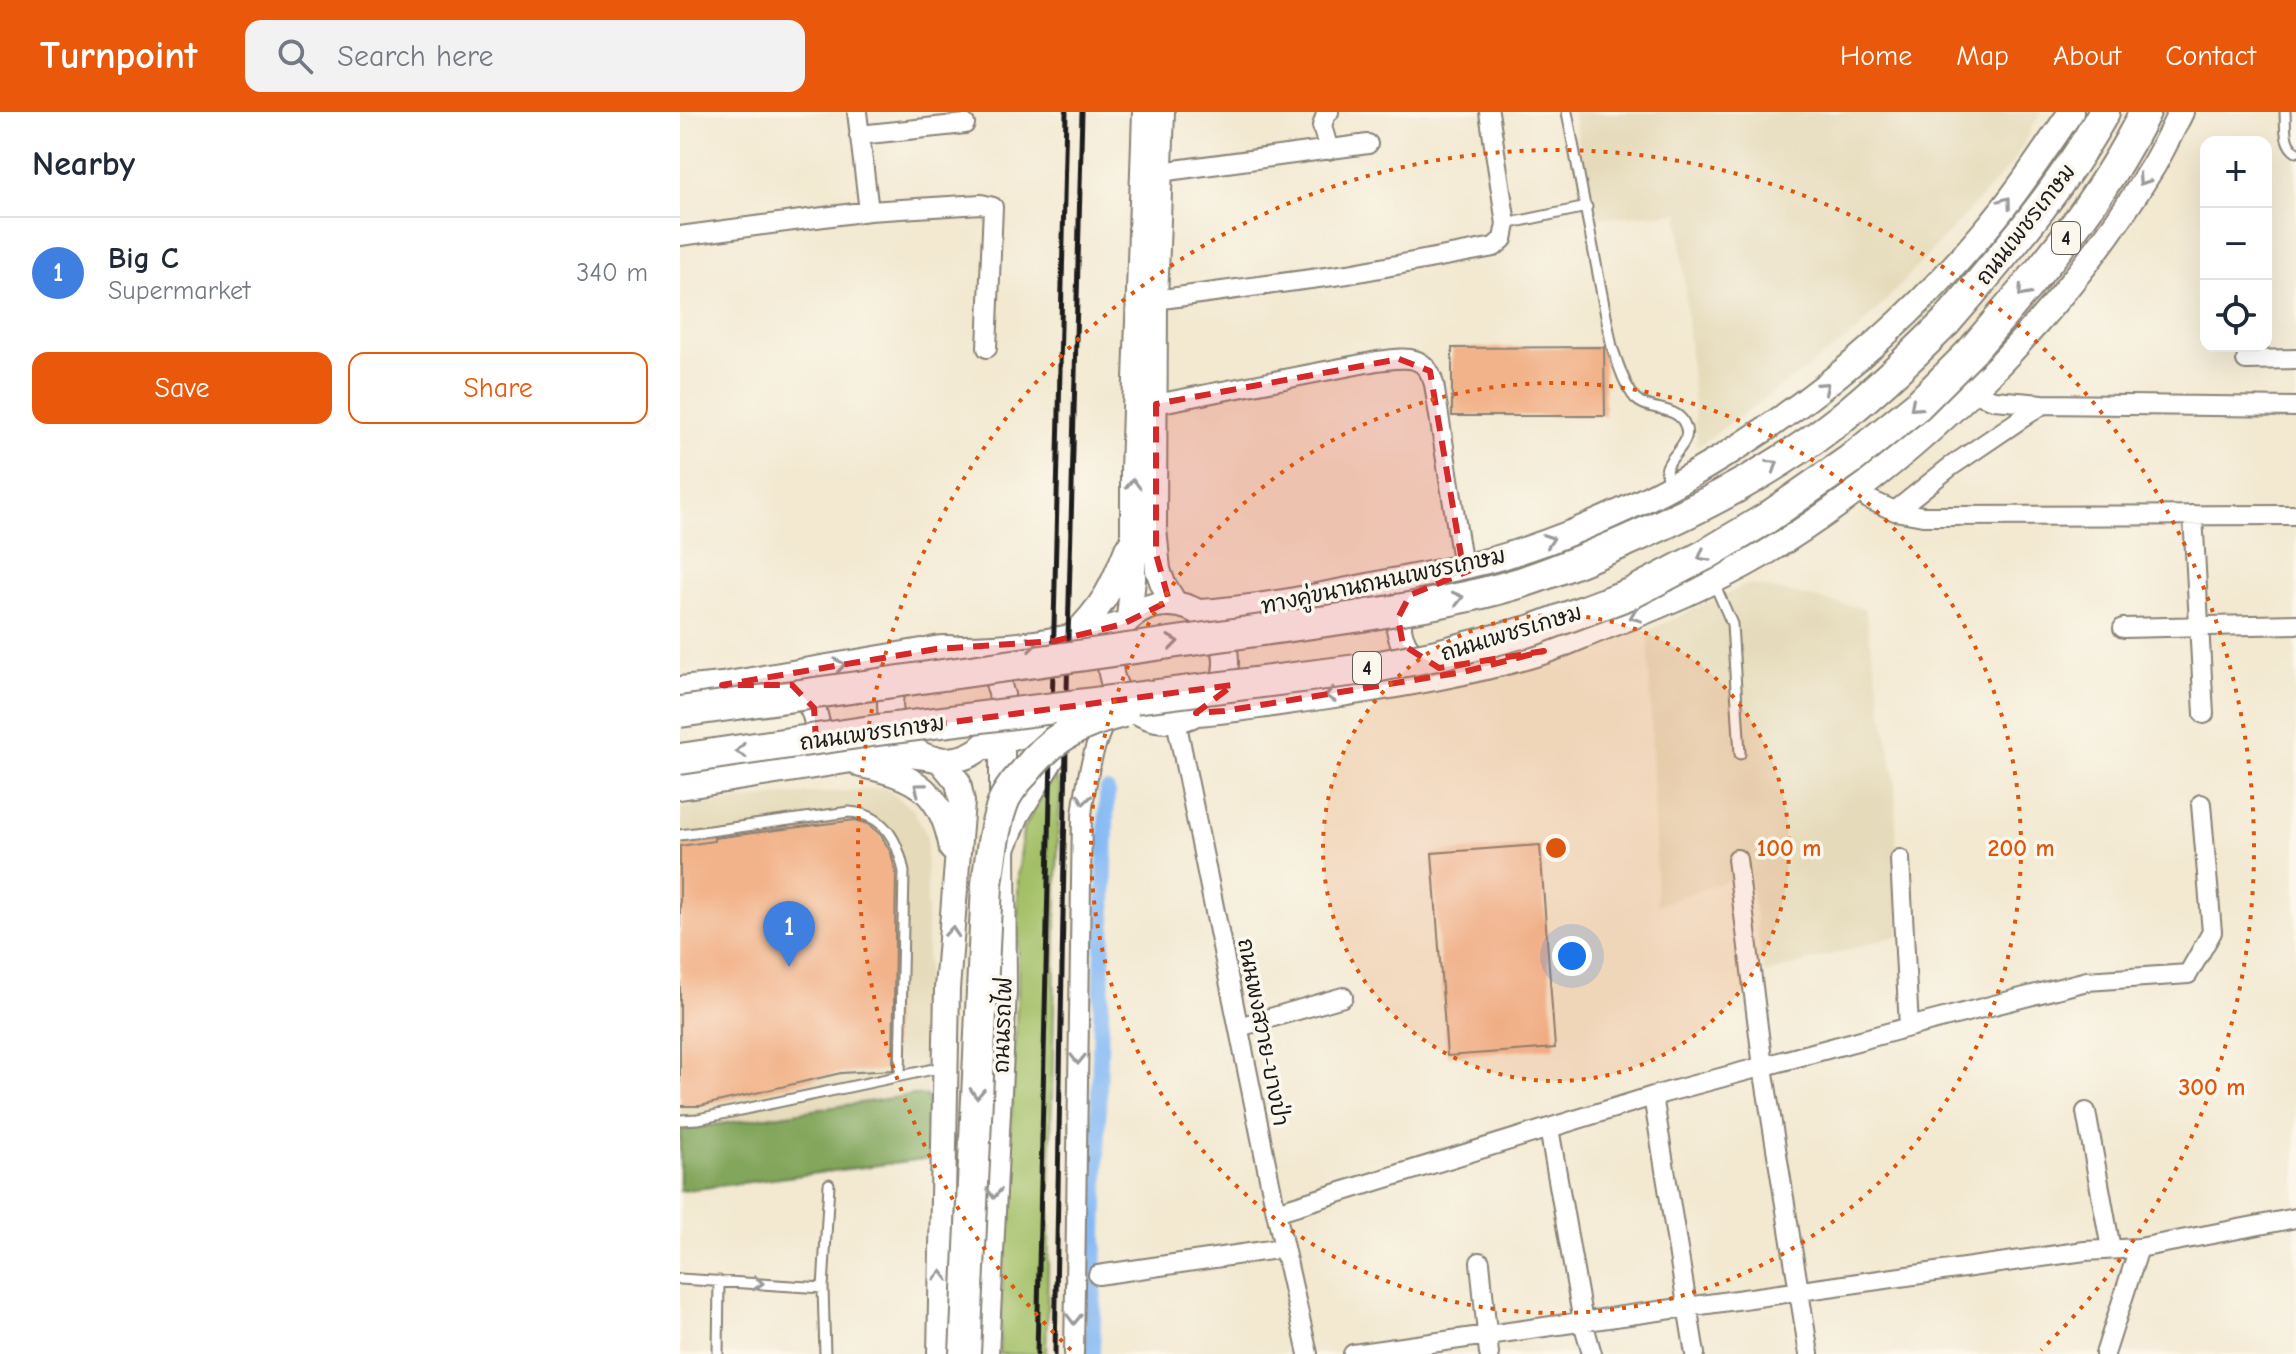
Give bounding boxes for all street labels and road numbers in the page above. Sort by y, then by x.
street label: ถนนเพชรเกษม [1971,159,2081,290]
road number: 4 [2052,222,2080,254]
street label: ทางคู่ขนานถนนเพชรเกษม [1258,541,1508,623]
street label: ถนนเพชรเกษม [1438,599,1585,667]
road number: 4 [1353,652,1381,684]
street label: ถนนเพชรเกษม [798,710,946,756]
street label: ถนนพงสวาย-บางป่า [1232,936,1295,1128]
street label: ถนนรถไฟ [986,976,1018,1074]

